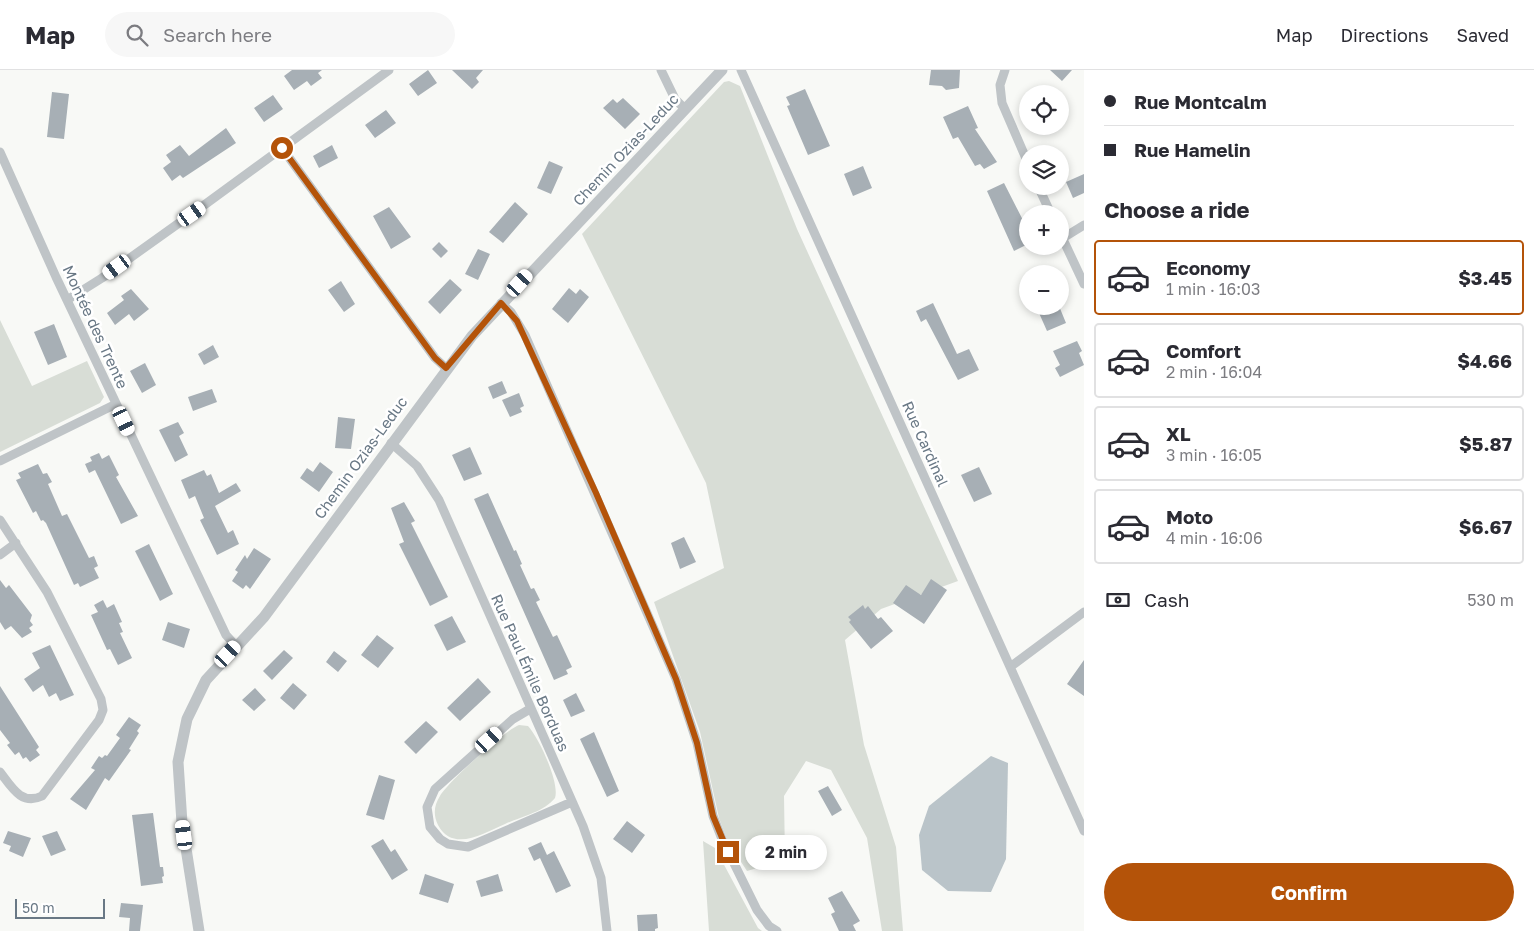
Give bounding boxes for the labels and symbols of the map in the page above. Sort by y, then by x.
street label: Chemin Ozias-Leduc [569,90,682,209]
route start [271,137,293,159]
car [175,199,208,229]
car [100,252,133,282]
street label: Montée des Trente [59,262,132,391]
car [504,267,535,299]
street label: Chemin Ozias-Leduc [310,393,411,522]
street label: Rue Cardinal [899,398,953,489]
car [110,404,137,438]
street label: Rue Paul Émile Borduas [488,591,574,754]
car [212,638,243,670]
car [472,724,505,756]
car [174,819,193,851]
callout: 2 min [746,834,828,870]
route end [717,841,739,863]
scale bar [15,896,105,919]

